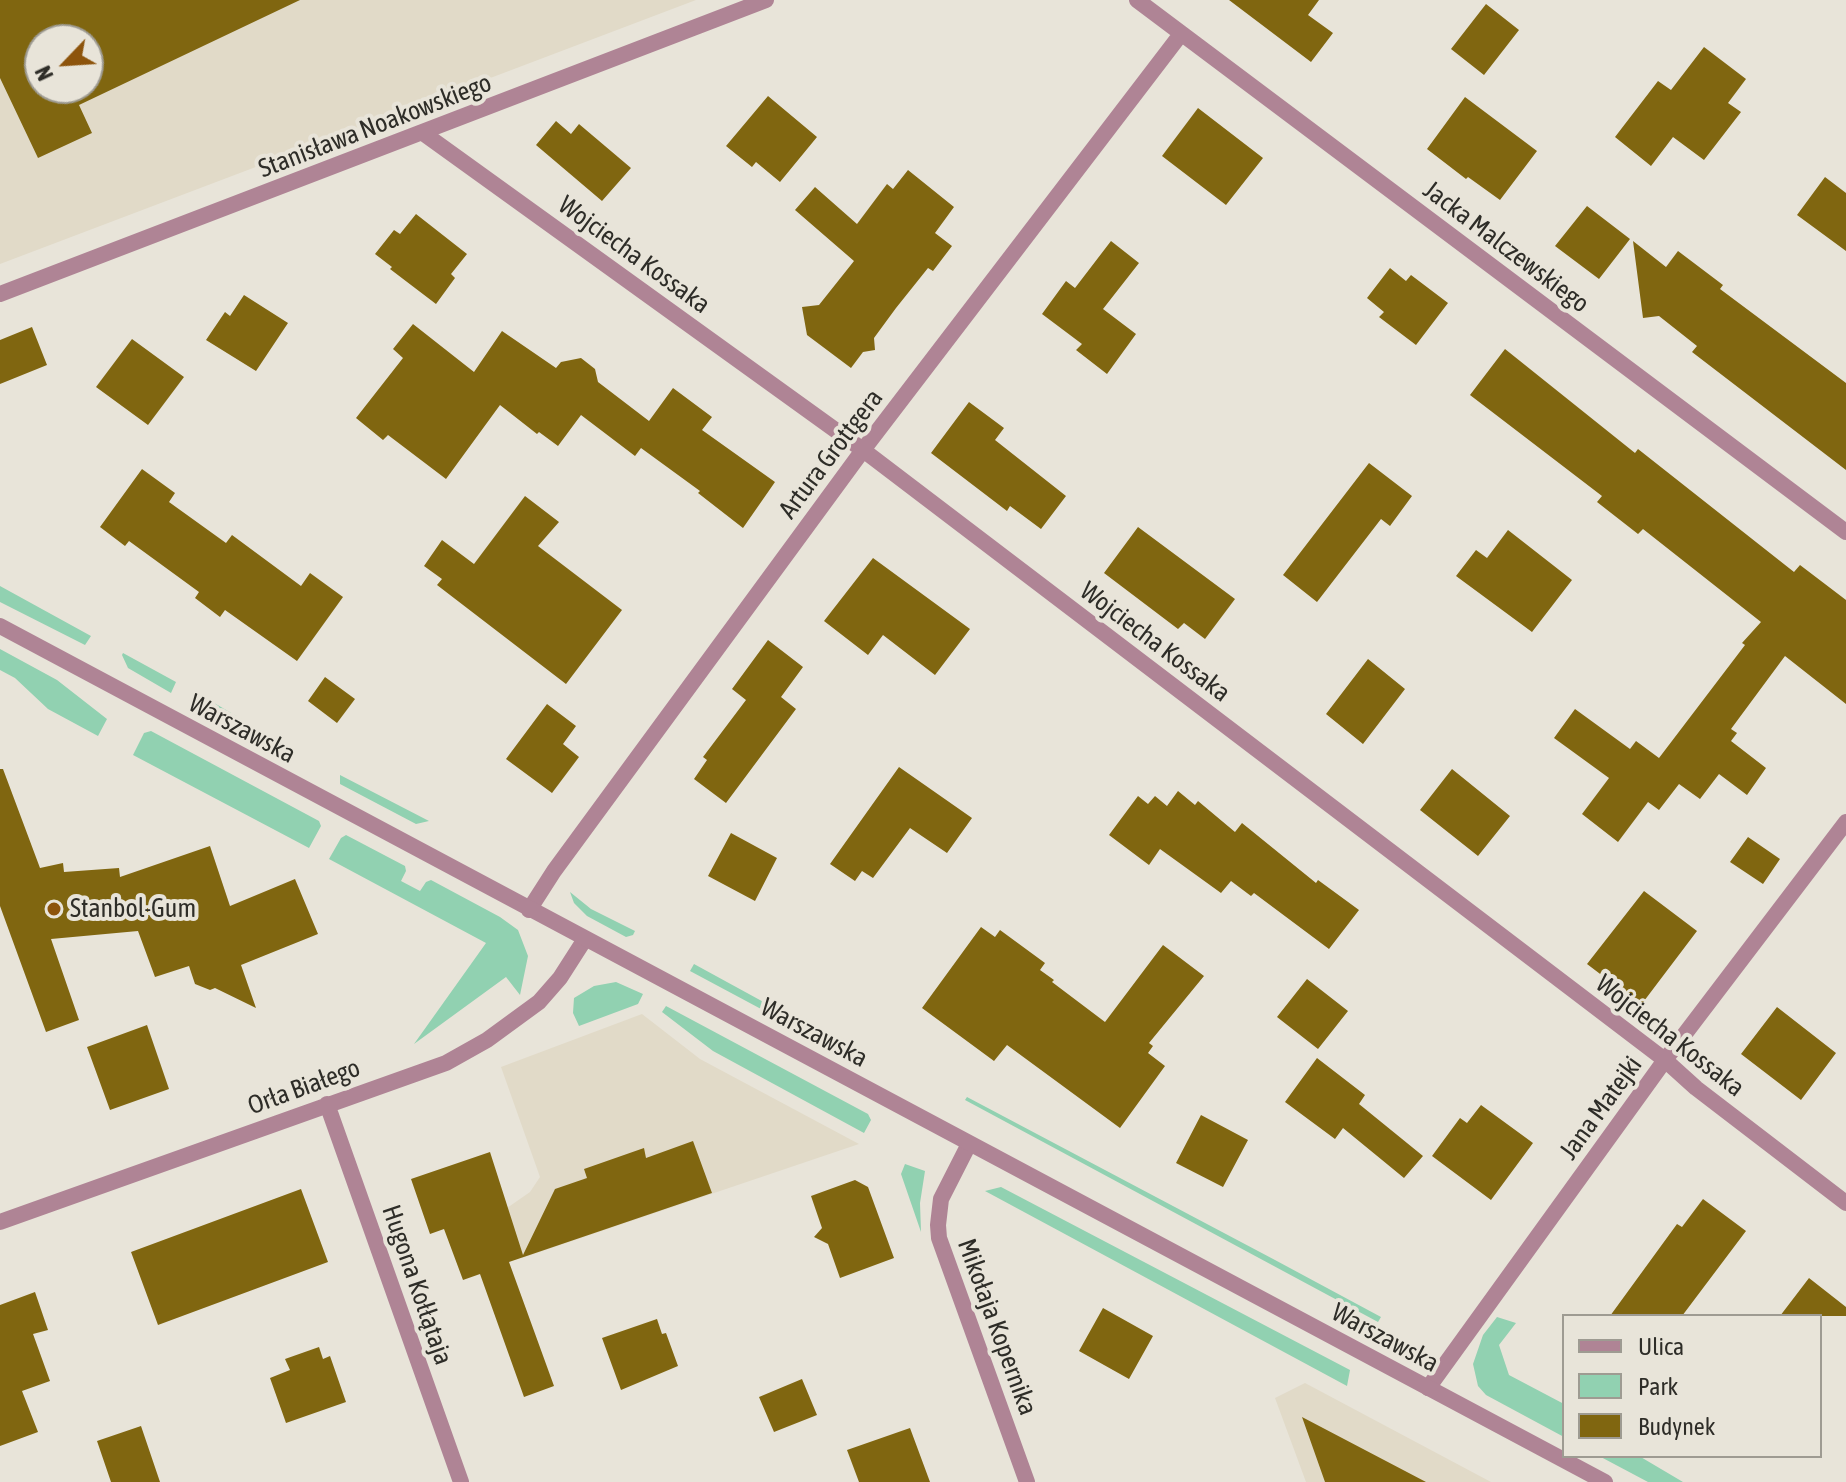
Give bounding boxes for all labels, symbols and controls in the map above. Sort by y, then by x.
north arrow [24,24,104,104]
text: N [30,62,59,85]
street label: Stanisława Noakowskiego [254,67,496,185]
street label: Jacka Malczewskiego [1417,174,1595,320]
street label: Wojciecha Kossaka [552,190,716,320]
street label: Artura Grottgera [772,383,890,525]
street label: Wojciecha Kossaka [1074,575,1236,709]
street label: Warszawska [183,688,301,770]
place label: Stanbol-Gum [70,893,196,925]
marker: Stanbol-Gum [45,900,63,918]
street label: Wojciecha Kossaka [1590,968,1750,1104]
street label: Warszawska [755,992,873,1074]
street label: Jana Matejki [1553,1050,1649,1166]
street label: Orła Białego [244,1052,364,1122]
street label: Hugona Kołłątaja [375,1201,459,1369]
street label: Mikołaja Kopernika [951,1235,1043,1419]
street label: Warszawska [1326,1297,1444,1379]
legend [1562,1314,1822,1458]
text: Ulica [1638,1333,1684,1360]
text: Park [1638,1373,1678,1400]
text: Budynek [1638,1413,1715,1440]

